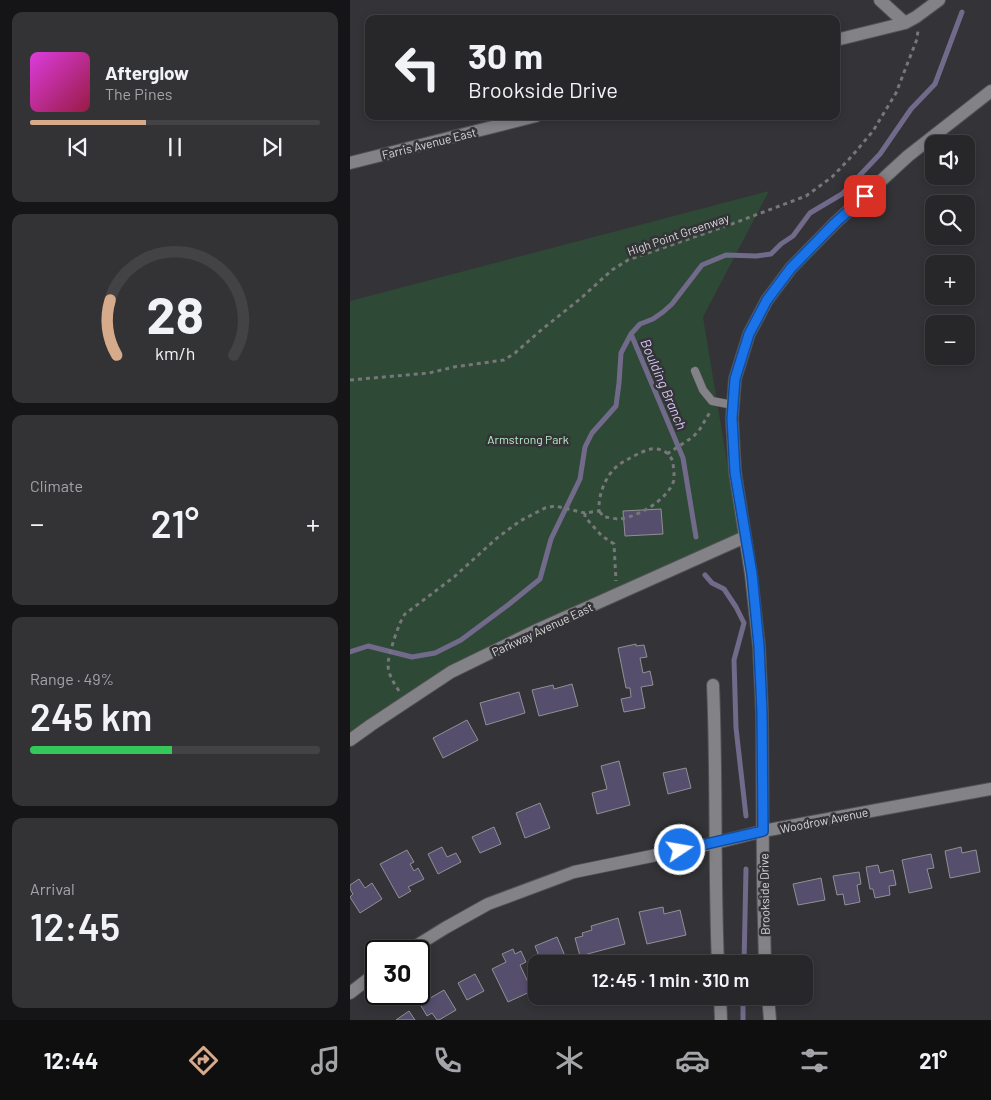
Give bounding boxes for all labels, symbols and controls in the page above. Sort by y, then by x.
text: 30 m [468,34,543,76]
icon: left [385,35,450,100]
text: Afterglow [105,61,189,84]
text: Brookside Drive [468,76,618,102]
text: The Pines [105,84,173,103]
street label: Farris Avenue East [380,125,478,161]
icon: previous [64,133,92,161]
icon: pause [161,133,189,161]
icon: next [258,133,286,161]
map controls [925,135,975,365]
button: sound [925,135,975,185]
pin [844,175,886,217]
icon: arrive [851,182,879,210]
button: search [925,195,975,245]
street label: High Point Greenway [625,210,731,258]
button: + [925,255,975,305]
text: 28 [146,282,204,344]
button: − [925,315,975,365]
water label: Boulding Branch [637,336,691,432]
text: km/h [155,342,195,364]
park label: Armstrong Park [487,432,569,446]
text: Climate [30,476,83,495]
text: 21° [151,500,199,546]
text: − [30,506,44,540]
text: + [306,506,320,540]
street label: Parkway Avenue East [489,599,595,659]
text: Range · 49% [30,669,114,688]
text: 245 km [30,693,152,739]
street label: Woodrow Avenue [779,805,869,835]
position arrow [653,823,705,875]
street label: Brookside Drive [756,853,772,935]
text: Arrival [30,879,75,898]
text: 12:45 [30,903,120,949]
speed limit sign: 30 [365,940,430,1005]
text: 12:45 · 1 min · 310 m [592,968,749,991]
icon: directions [186,1043,221,1078]
icon: music [308,1043,343,1078]
icon: phone [430,1043,465,1078]
icon: climate [552,1043,587,1078]
icon: car [675,1043,710,1078]
icon: filters [797,1043,832,1078]
text: 12:44 [44,1047,98,1073]
text: 21° [919,1047,947,1073]

